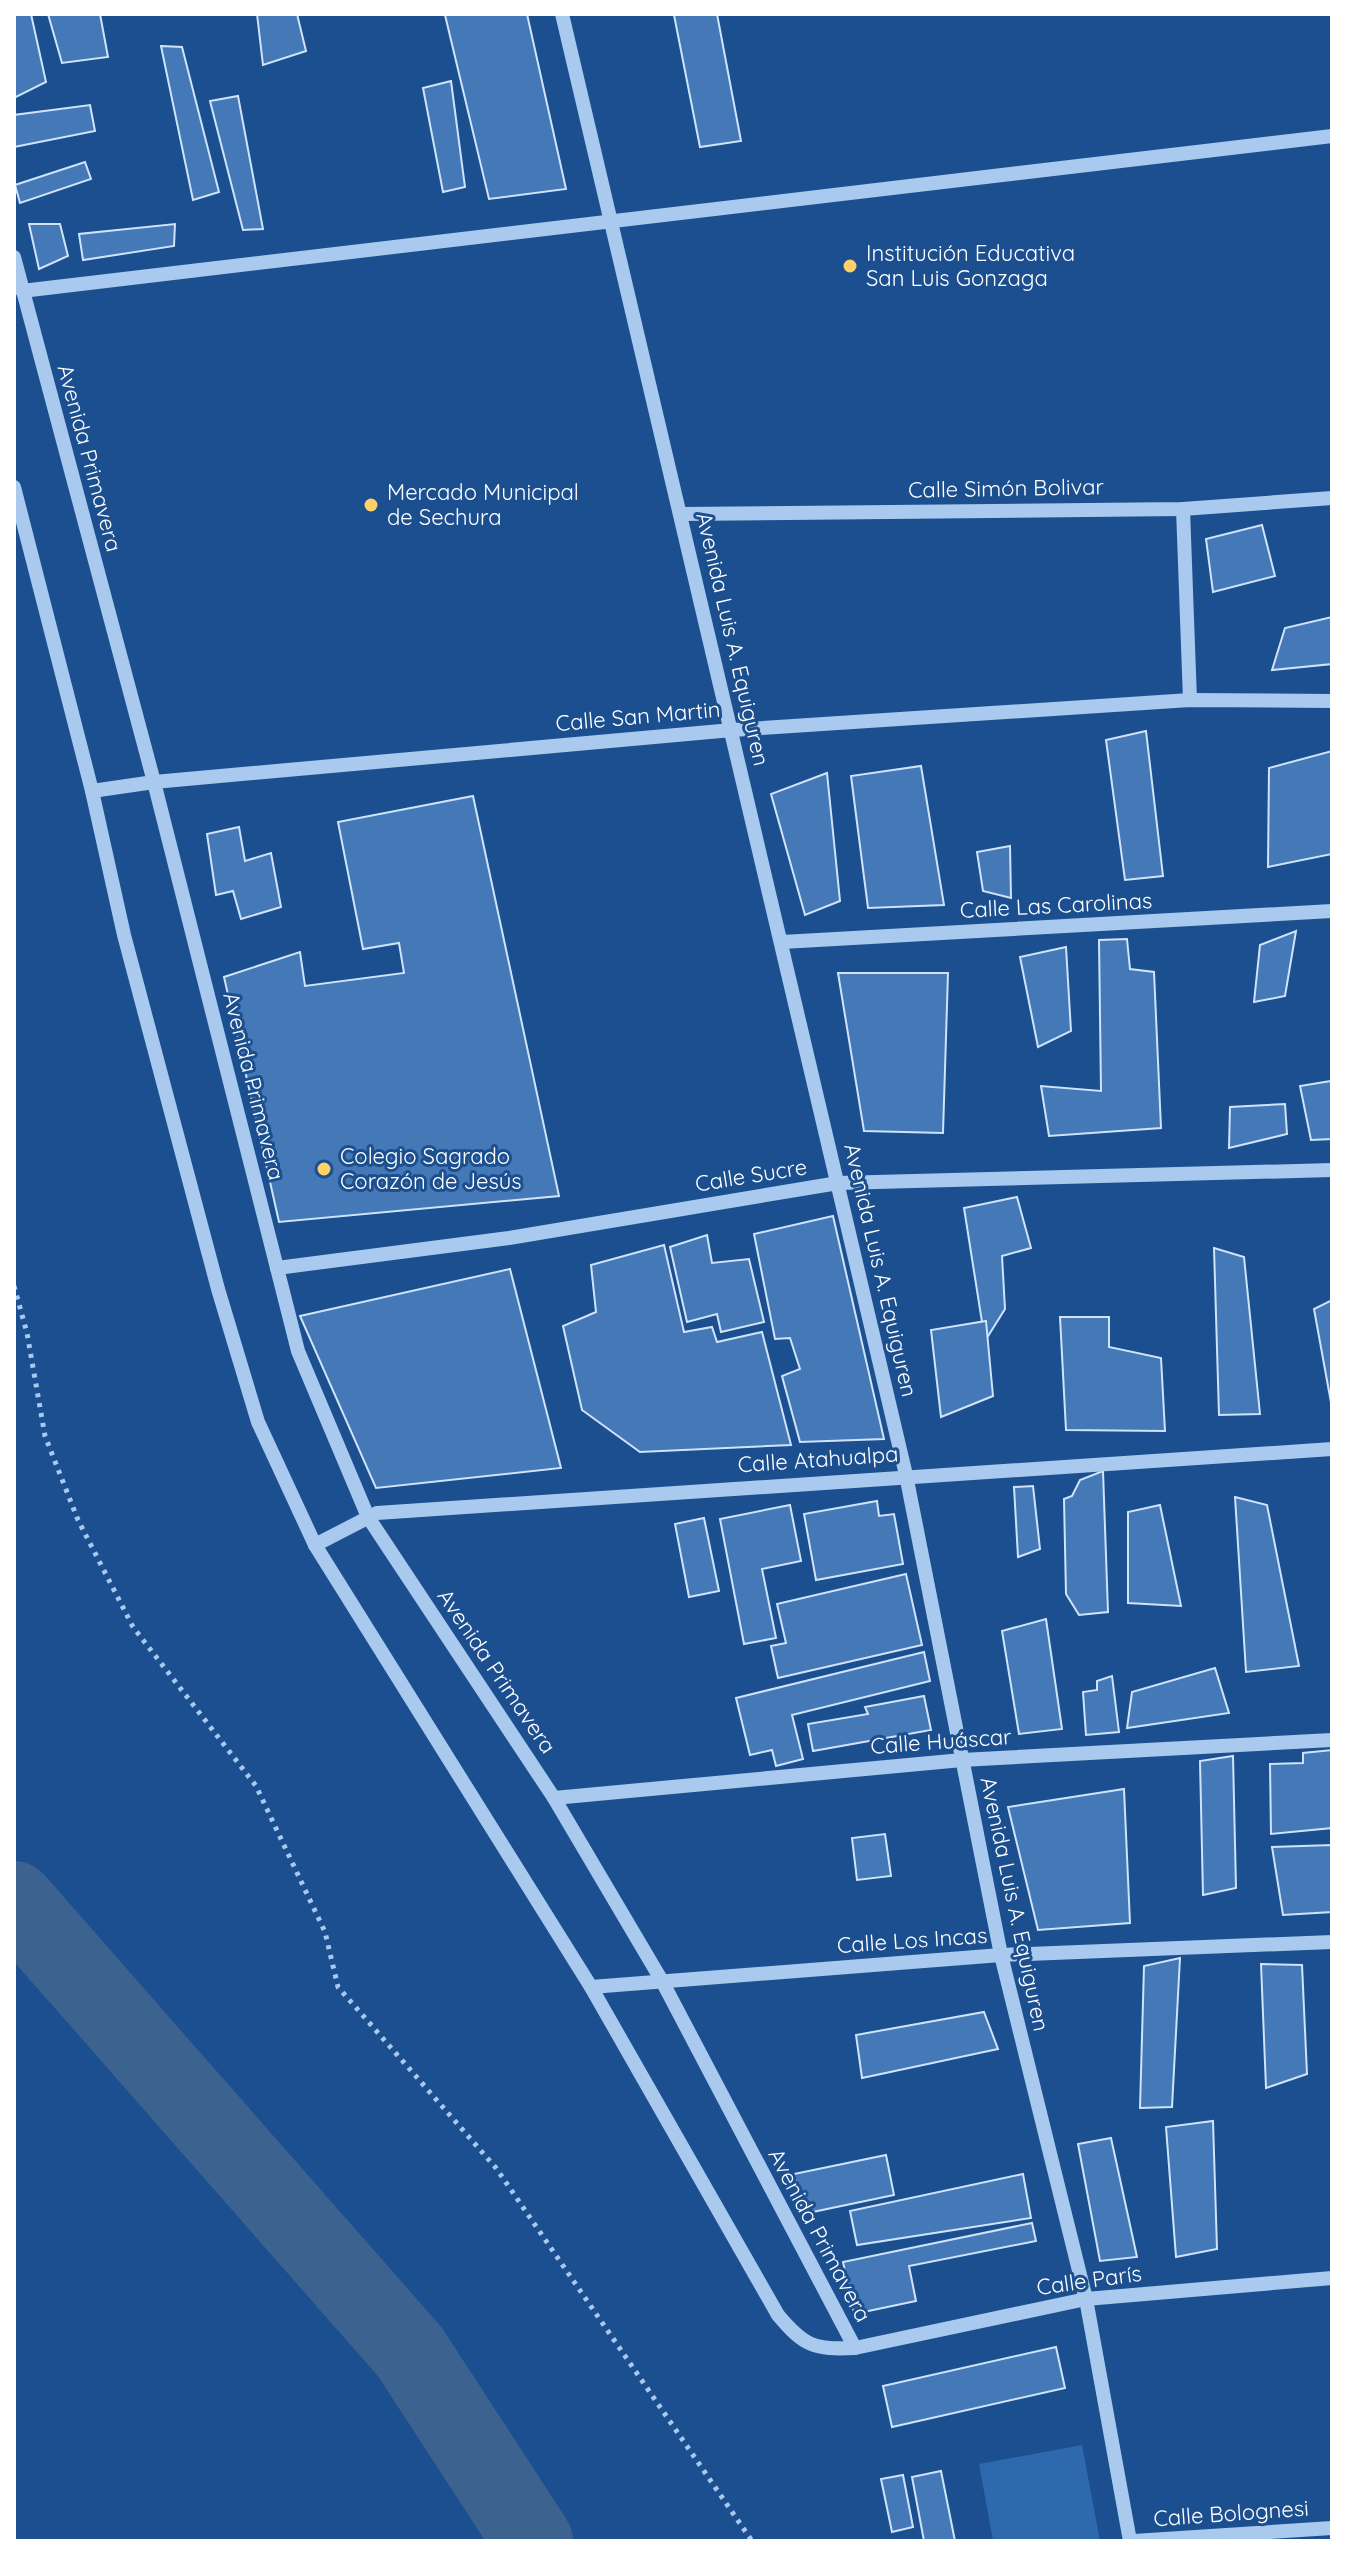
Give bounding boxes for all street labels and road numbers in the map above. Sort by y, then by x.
street label: Avenida Primavera [52,361,128,555]
street label: Calle Simón Bolivar [908,472,1105,504]
street label: Avenida Luis A. Equiguren [690,510,776,768]
street label: Calle San Martin [554,695,722,737]
street label: Calle Las Carolinas [959,886,1153,924]
street label: Avenida Primavera [217,989,291,1183]
street label: Avenida Luis A. Equiguren [838,1141,924,1399]
street label: Calle Sucre [693,1152,809,1198]
street label: Calle Atahualpa [737,1439,899,1479]
street label: Avenida Primavera [432,1583,562,1759]
street label: Calle Huáscar [870,1722,1013,1760]
street label: Avenida Luis A. Equiguren [974,1774,1056,2034]
street label: Calle Los Incas [836,1921,988,1959]
street label: Avenida Primavera [762,2143,878,2327]
street label: Calle París [1035,2259,1143,2301]
street label: Calle Bolognesi [1152,2494,1310,2532]

